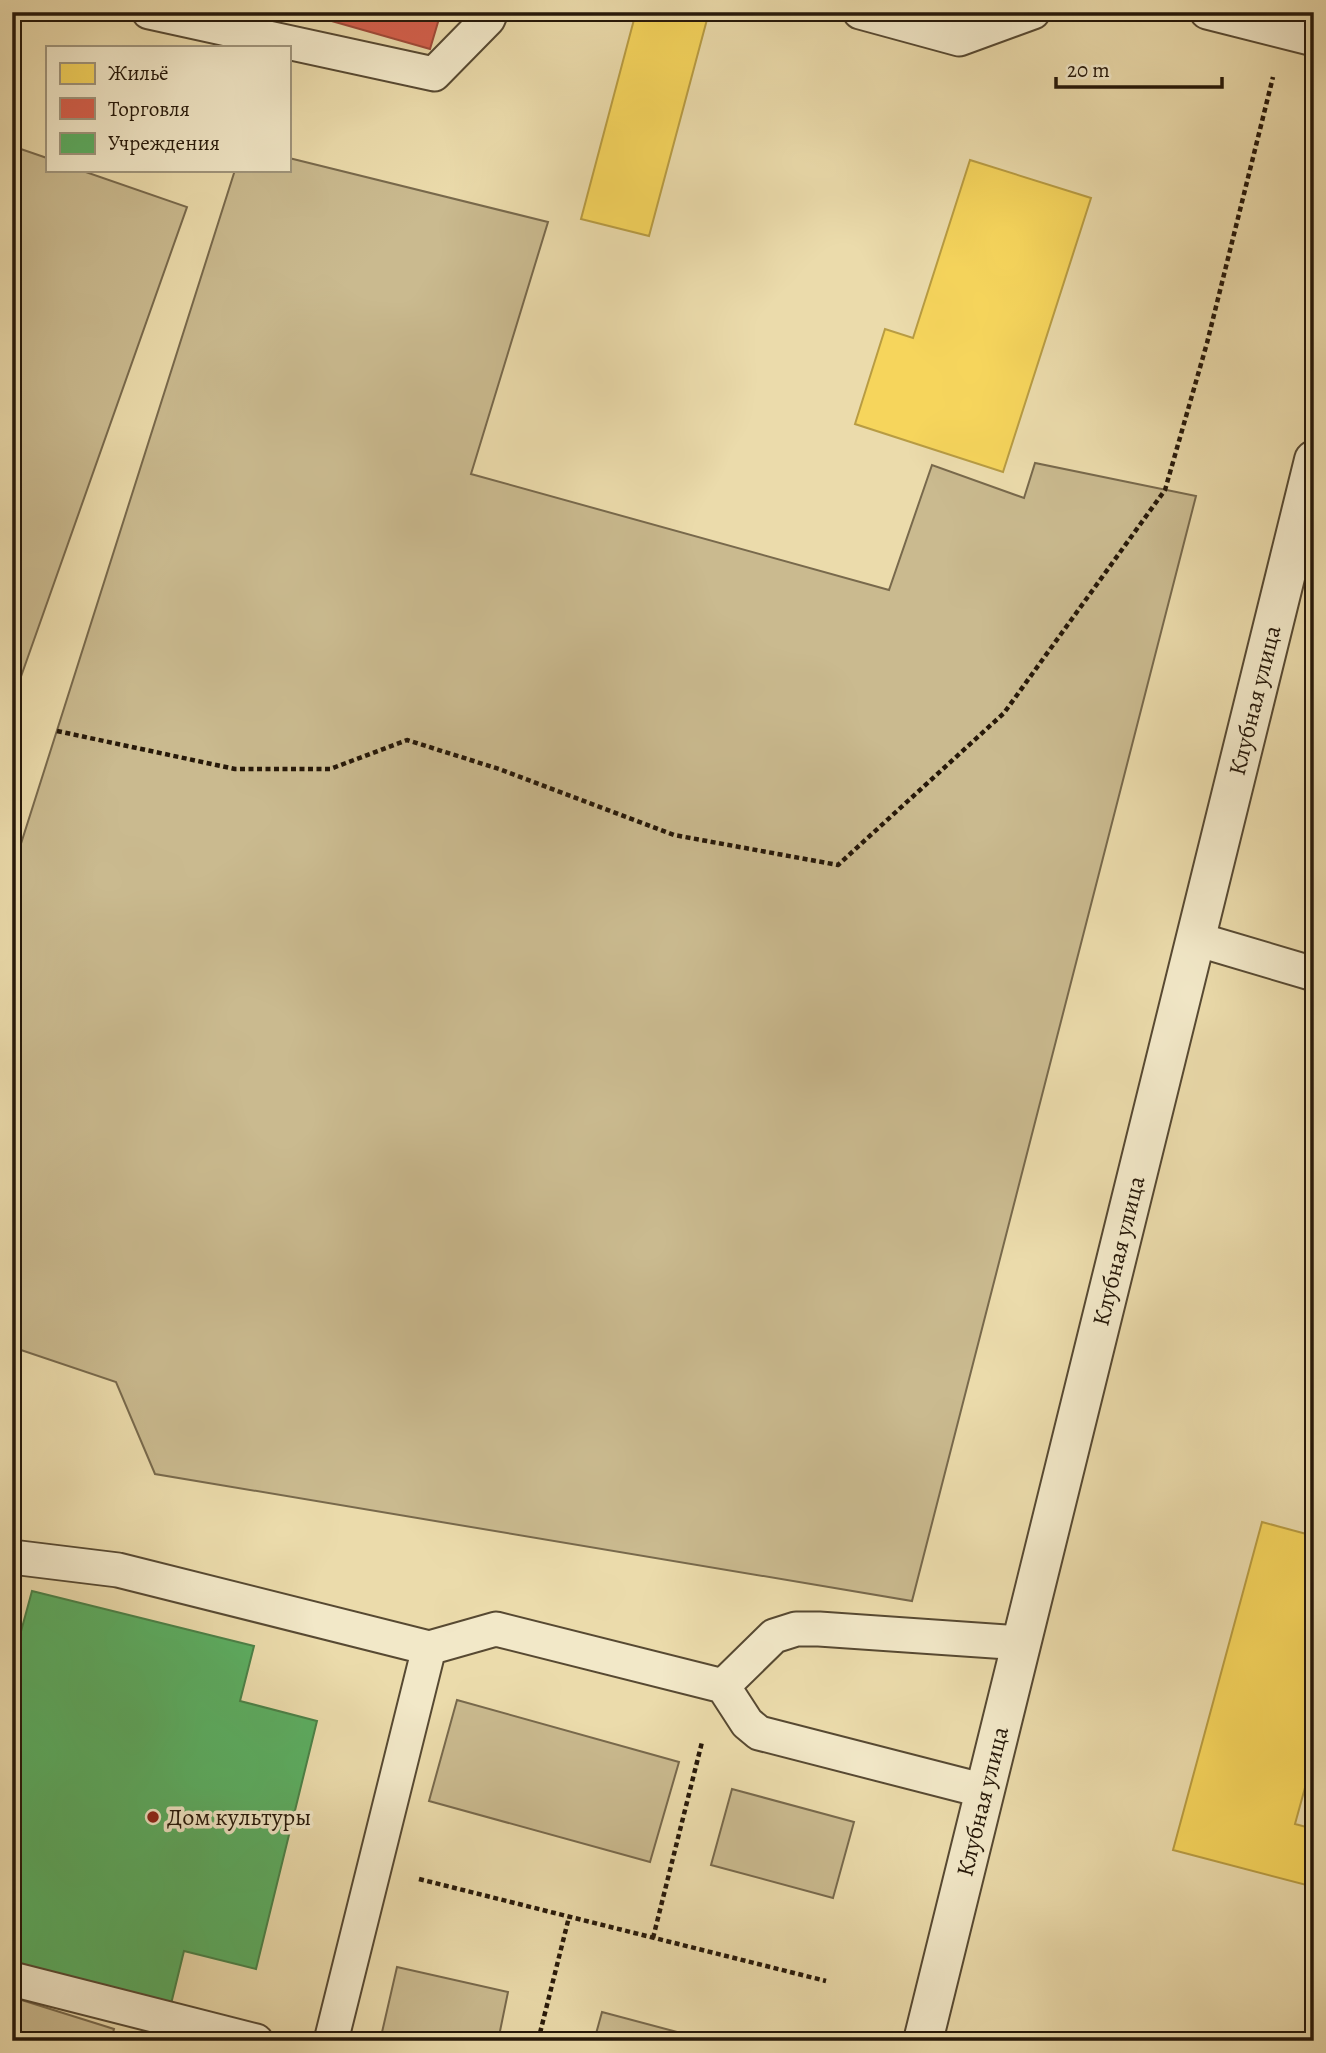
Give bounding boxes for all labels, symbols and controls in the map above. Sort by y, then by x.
legend [46,46,290,172]
scale bar [1056,46,1223,90]
text: 20 m [1067,56,1110,84]
text: Жильё [108,59,169,87]
text: Торговля [108,95,190,123]
text: Учреждения [108,129,220,157]
street label: Клубная улица [1221,622,1289,779]
street label: Клубная улица [1084,1172,1152,1329]
street label: Клубная улица [948,1723,1016,1880]
place label: Дом культуры [167,1801,311,1833]
marker: Дом культуры [145,1809,161,1825]

